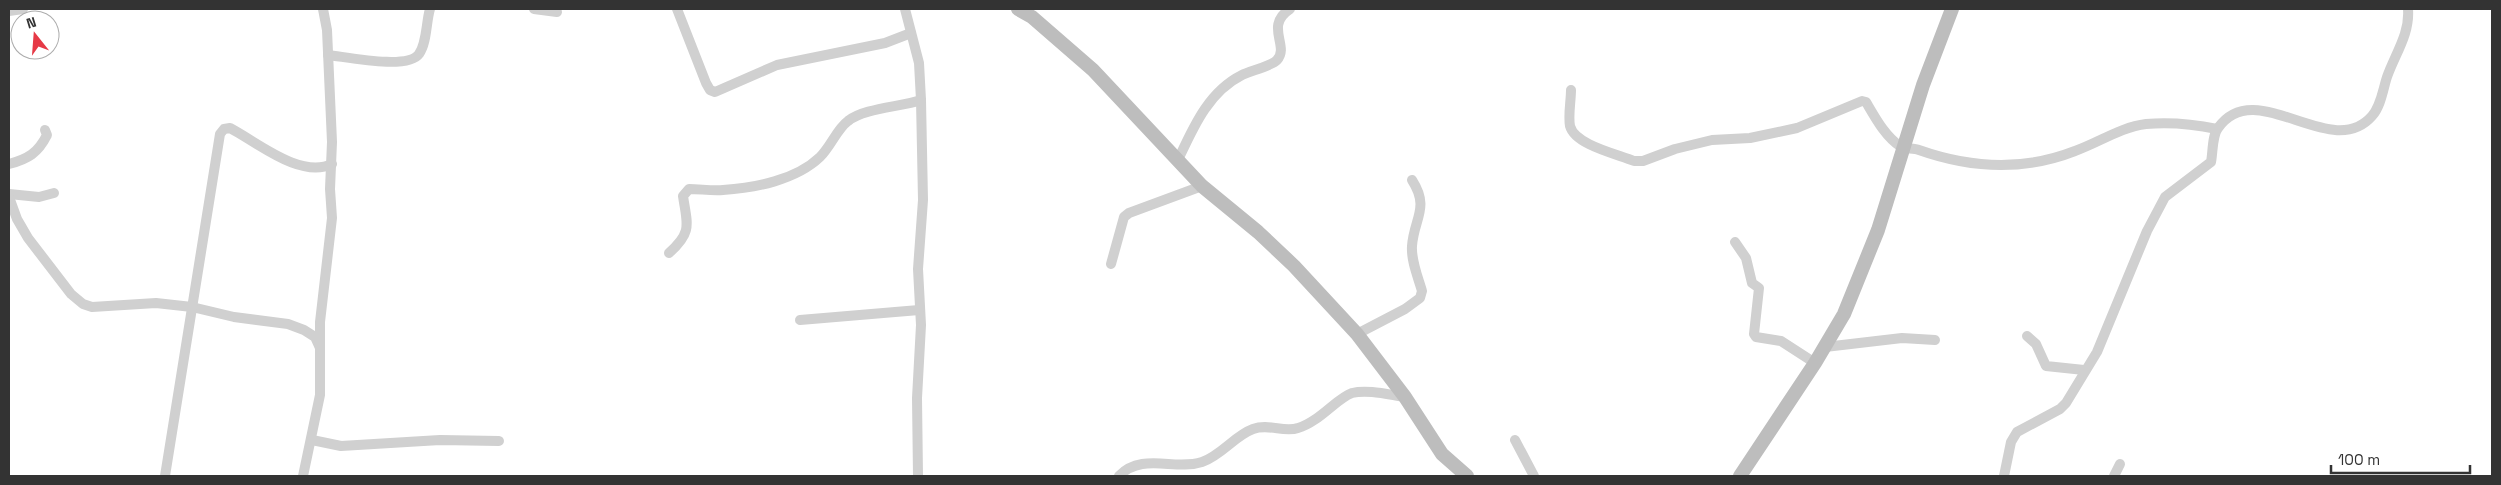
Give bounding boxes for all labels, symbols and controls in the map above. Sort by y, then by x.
north arrow [10,10,60,60]
text: N [24,13,38,33]
scale bar [2331,442,2470,474]
text: 100 m [2338,450,2380,469]

